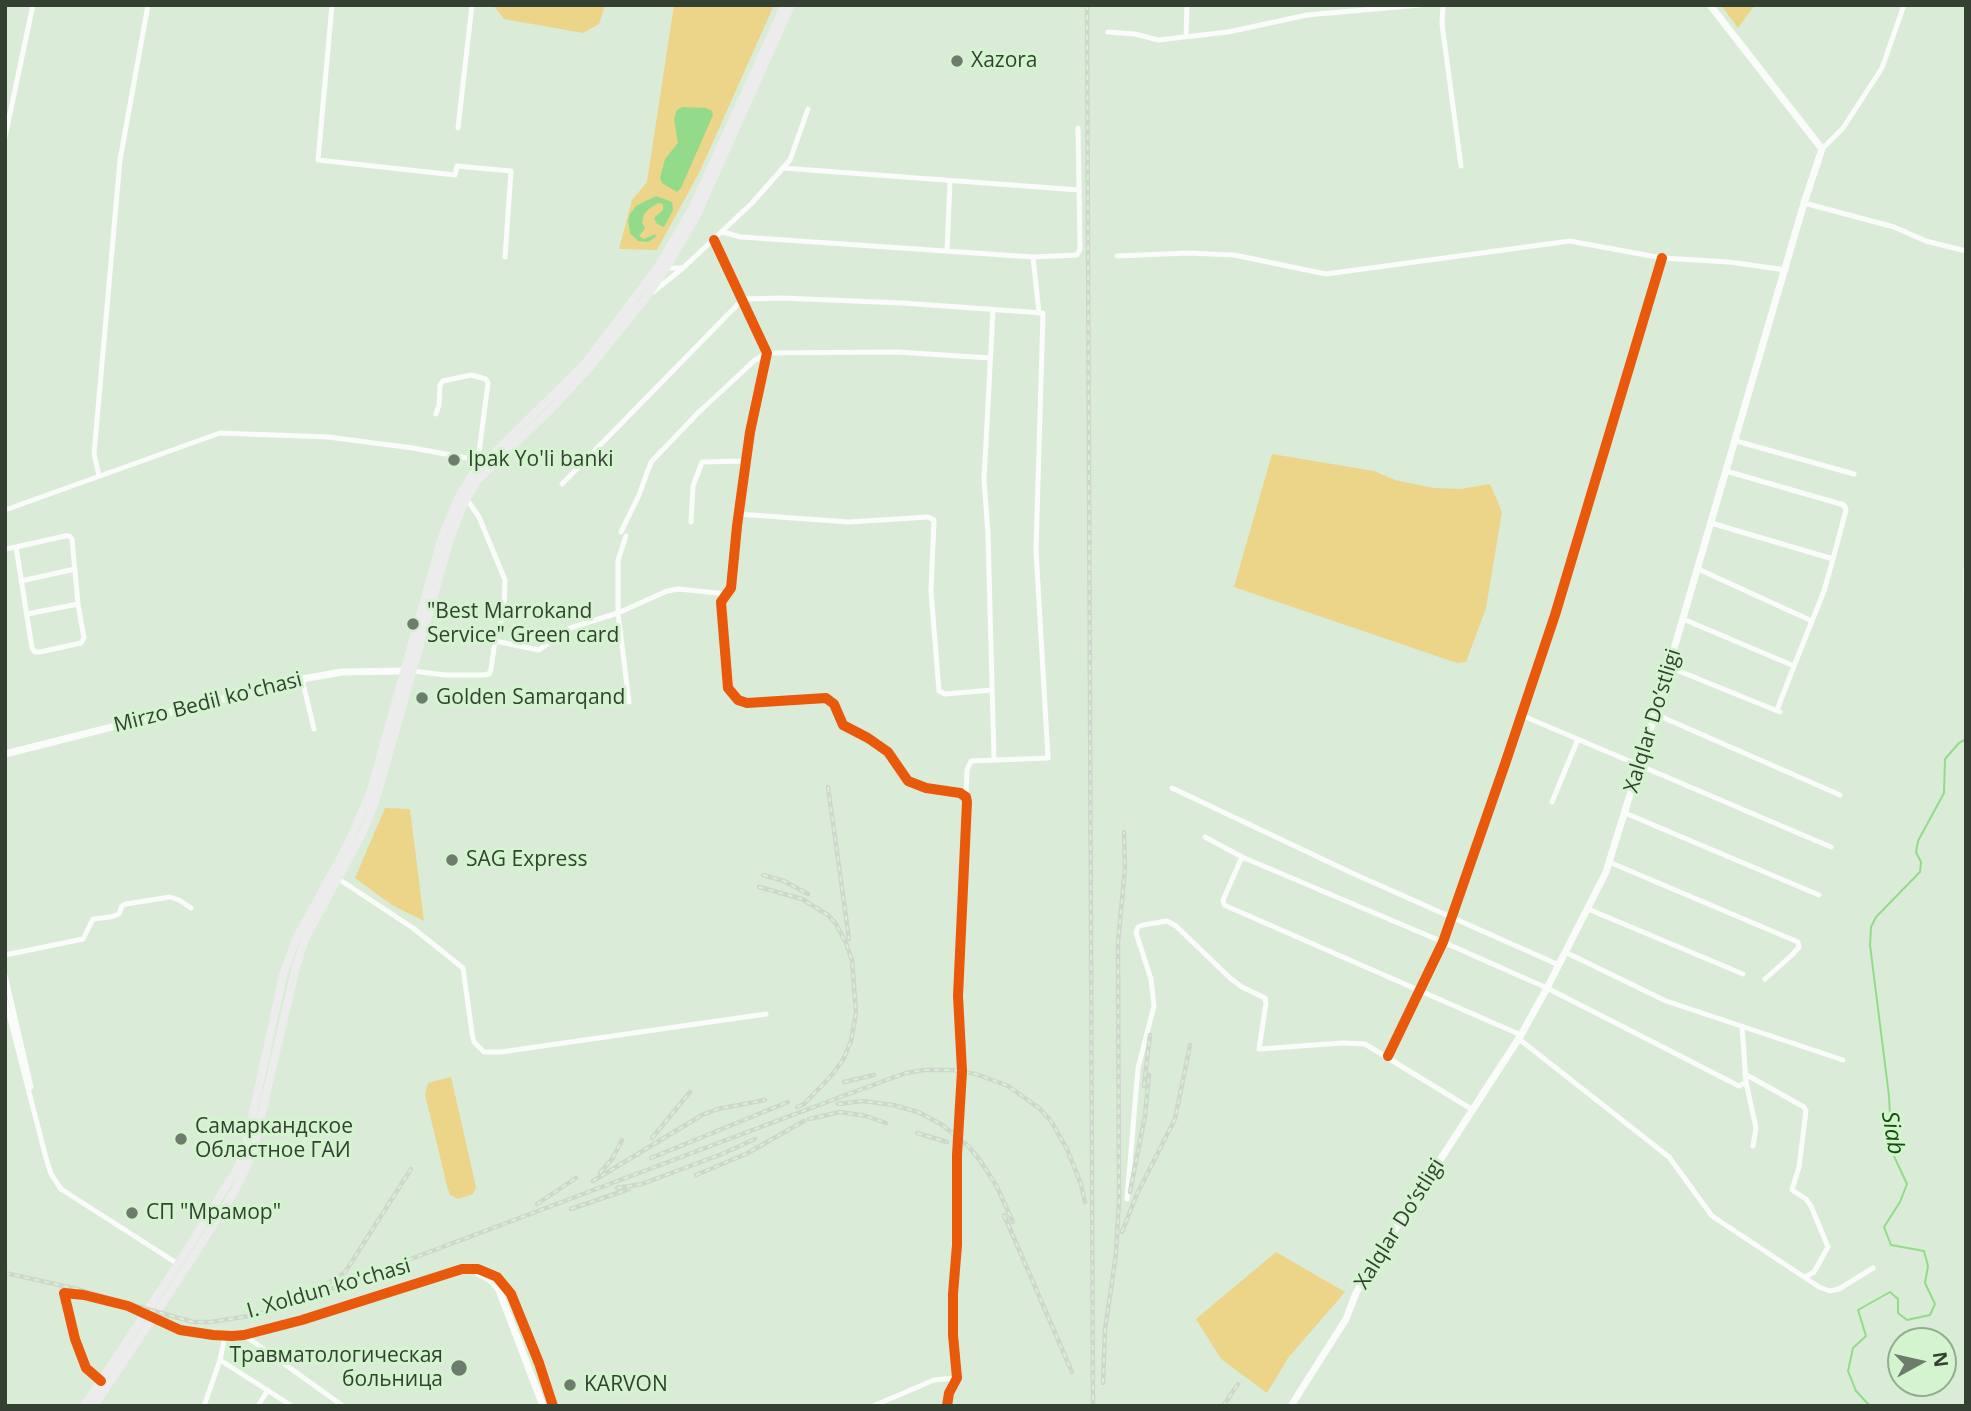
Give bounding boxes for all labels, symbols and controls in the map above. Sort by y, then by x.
place label: Xazora [971,48,1038,74]
marker: Xazora [949,53,965,69]
place label: Ipak Yo'li banki [468,447,614,473]
marker: Ipak Yo'li banki [446,452,462,468]
place label: "Best Marrokand Service" Green card [427,599,619,649]
marker: "Best Marrokand Service" Green card [405,616,421,632]
street label: Xalqlar Do’stligi [1619,646,1687,796]
street label: Mirzo Bedil ko'chasi [111,667,305,739]
place label: Golden Samarqand [436,685,625,711]
marker: Golden Samarqand [414,690,430,706]
place label: SAG Express [466,847,587,873]
marker: SAG Express [444,852,460,868]
water label: Siab [1875,1109,1909,1157]
place label: Самаркандское Областное ГАИ [195,1114,353,1164]
marker: Самаркандское Областное ГАИ [173,1131,189,1147]
street label: Xalqlar Do’stligi [1350,1154,1450,1294]
place label: СП "Мрамор" [146,1200,281,1226]
marker: СП "Мрамор" [124,1205,140,1221]
street label: I. Xoldun ko'chasi [244,1254,414,1324]
north arrow [1887,1327,1957,1397]
place label: Травматологическая больница [229,1343,443,1393]
text: N [1927,1350,1955,1369]
marker: Травматологическая больница [449,1358,469,1378]
place label: KARVON [584,1372,668,1398]
marker: KARVON [562,1377,578,1393]

